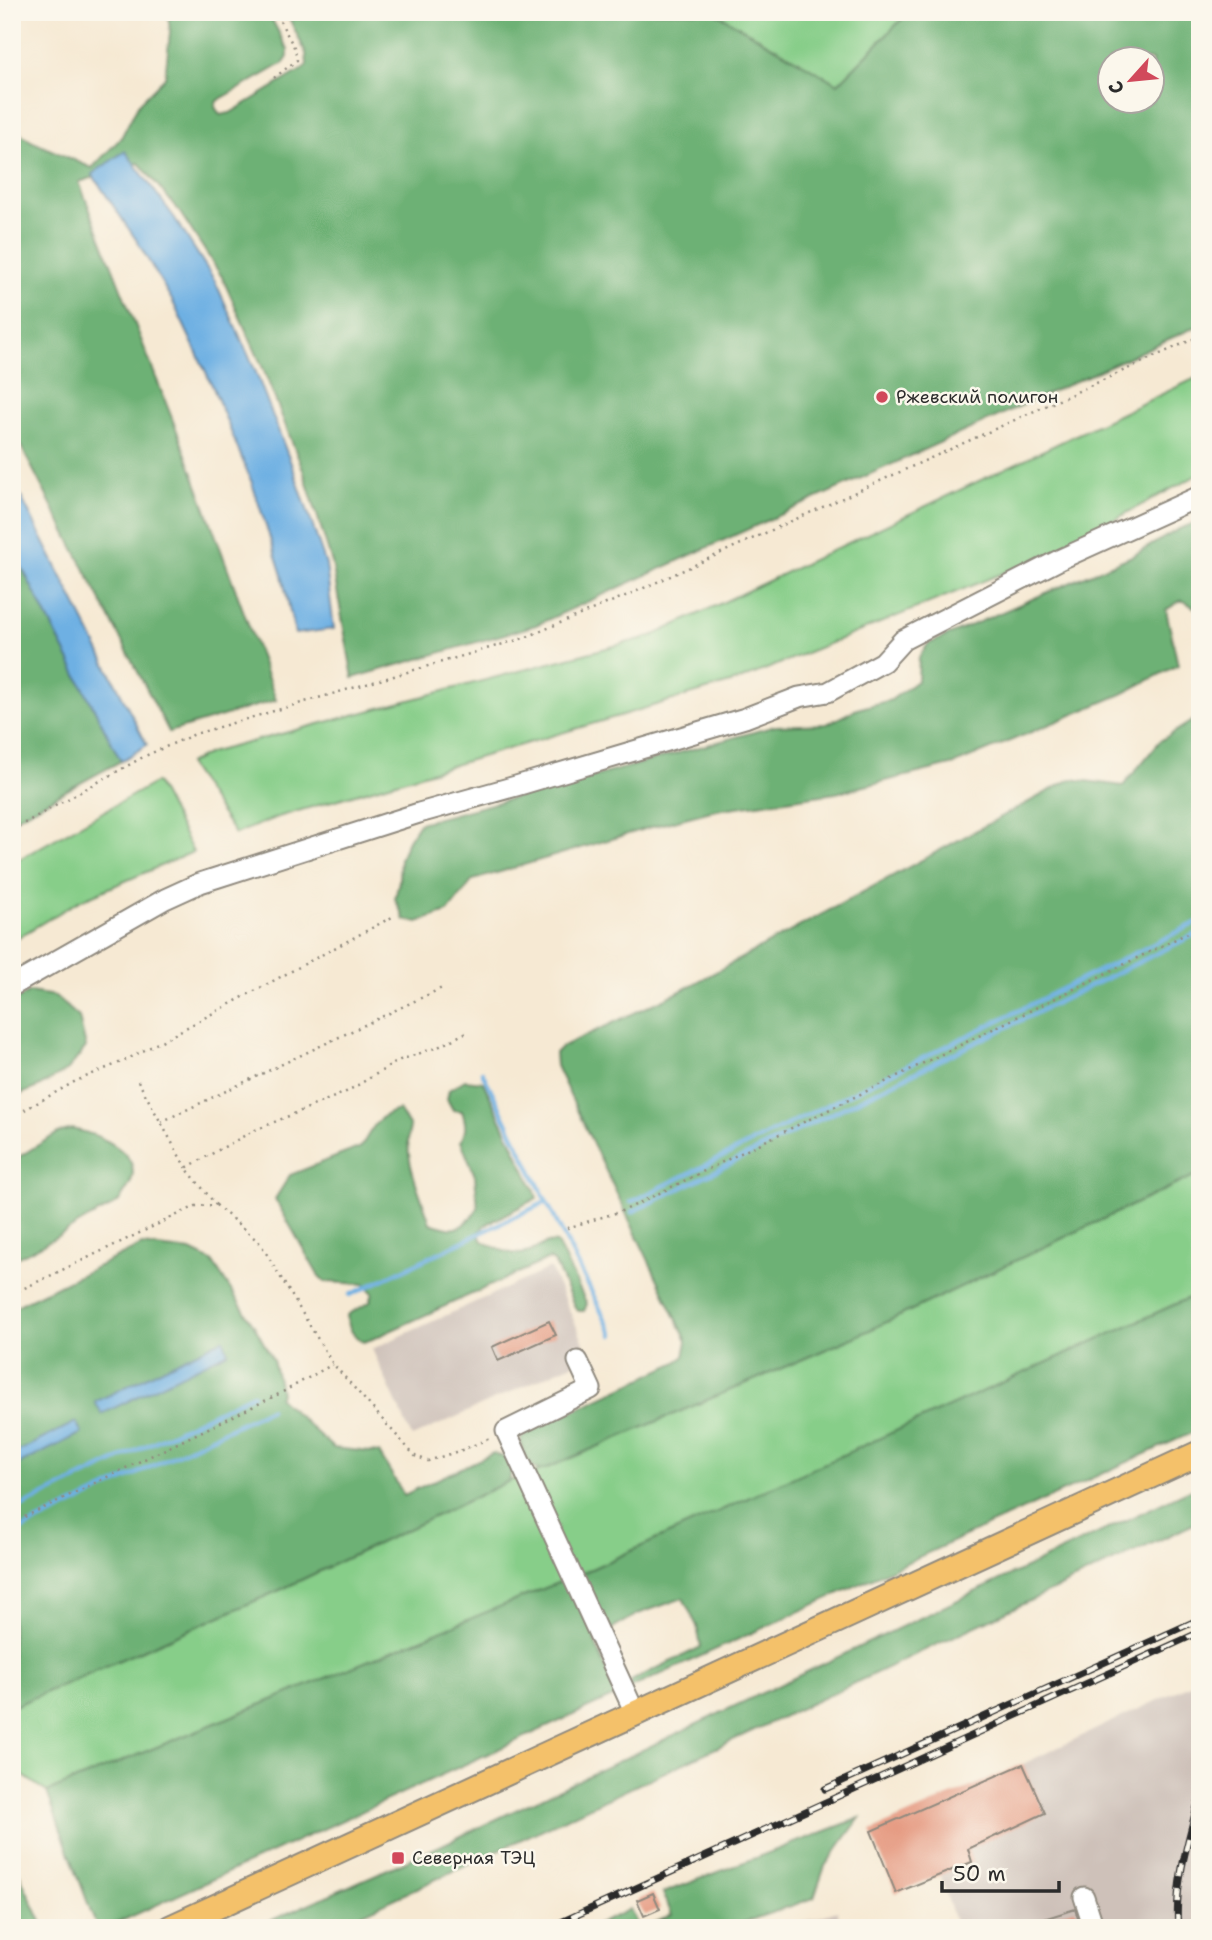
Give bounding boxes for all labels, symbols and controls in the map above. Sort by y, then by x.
north arrow [1096,46,1166,116]
text: С [1103,77,1130,98]
place label: Ржевский полигон [896,385,1058,409]
marker: Ржевский полигон [874,389,890,405]
place label: Северная ТЭЦ [412,1846,535,1870]
scale bar [942,1849,1060,1893]
marker: Северная ТЭЦ [390,1850,406,1866]
text: 50 m [953,1860,1006,1888]

